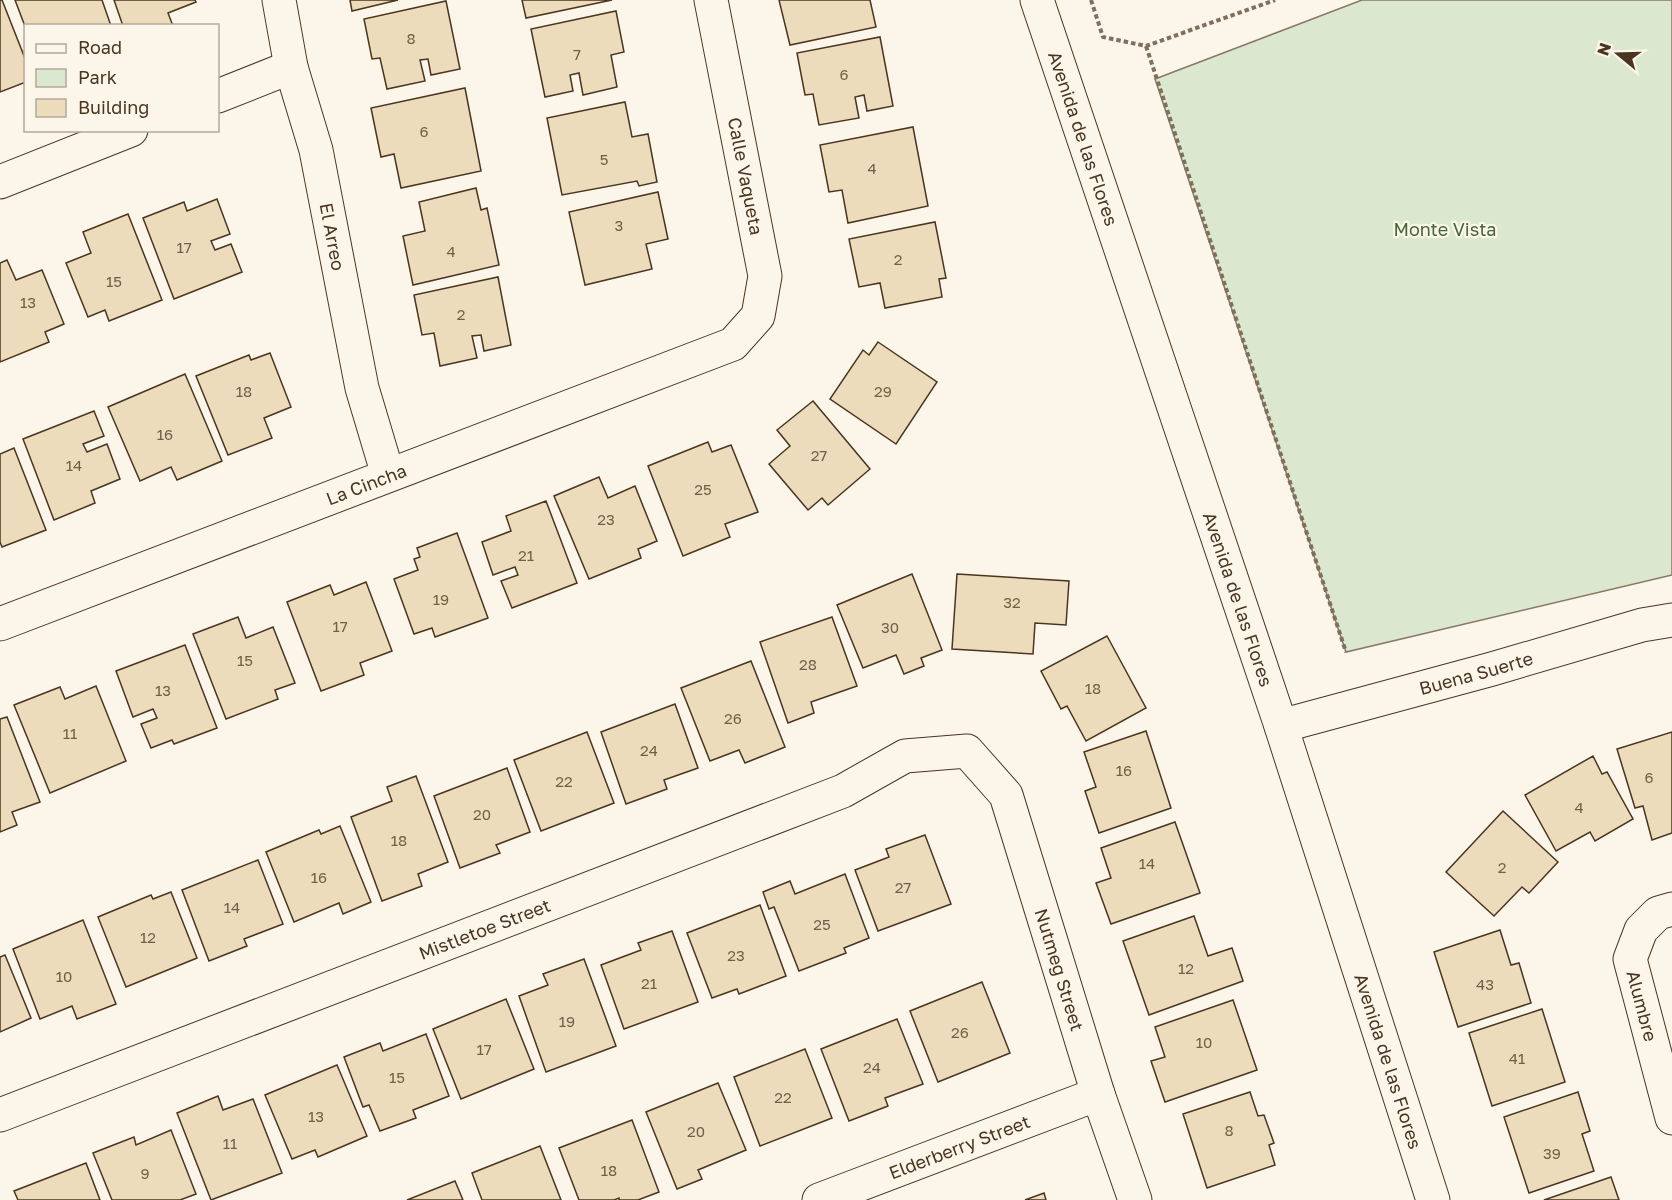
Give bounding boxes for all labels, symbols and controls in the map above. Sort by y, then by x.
legend [24,24,219,132]
north arrow [1588,24,1648,84]
house number: 8 [406,29,416,47]
text: Road [78,36,122,58]
text: N [1592,40,1615,58]
house number: 7 [573,45,581,63]
street label: Avenida de las Flores [1044,48,1123,229]
house number: 6 [839,65,849,83]
text: Park [78,66,117,88]
text: Building [78,96,149,118]
street label: Calle Vaqueta [724,115,768,237]
house number: 6 [419,122,429,140]
house number: 5 [600,150,608,168]
house number: 4 [867,159,877,177]
street label: El Arreo [315,201,350,272]
house number: 3 [615,216,623,234]
park label: Monte Vista [1393,218,1497,240]
house number: 17 [176,238,192,256]
house number: 4 [446,242,456,260]
house number: 2 [894,250,902,268]
house number: 15 [106,272,122,290]
house number: 13 [20,293,36,311]
house number: 2 [457,305,465,323]
house number: 18 [236,382,252,400]
house number: 29 [874,382,892,400]
house number: 16 [157,425,173,443]
house number: 27 [811,446,827,464]
house number: 14 [66,456,82,474]
street label: La Cincha [323,459,410,509]
house number: 25 [694,480,712,498]
street label: Avenida de las Flores [1199,509,1278,689]
house number: 23 [597,510,615,528]
house number: 21 [518,546,534,564]
house number: 19 [433,590,449,608]
house number: 32 [1003,593,1021,611]
house number: 17 [332,617,348,635]
house number: 30 [881,618,899,636]
street label: Buena Suerte [1417,647,1535,699]
house number: 15 [237,651,253,669]
house number: 28 [799,655,817,673]
house number: 18 [1085,679,1101,697]
house number: 13 [155,681,171,699]
house number: 26 [724,709,742,727]
house number: 11 [63,724,77,742]
house number: 24 [640,741,658,759]
house number: 16 [1116,761,1132,779]
house number: 6 [1644,768,1654,786]
house number: 22 [555,772,573,790]
house number: 4 [1574,798,1584,816]
house number: 20 [473,805,491,823]
house number: 18 [391,831,407,849]
house number: 14 [1139,854,1155,872]
house number: 2 [1498,858,1506,876]
house number: 16 [311,868,327,886]
house number: 27 [895,878,911,896]
street label: Mistletoe Street [415,894,553,964]
house number: 14 [224,898,240,916]
street label: Nutmeg Street [1031,906,1089,1034]
house number: 25 [813,915,831,933]
house number: 12 [140,928,156,946]
house number: 23 [727,946,745,964]
house number: 12 [1178,959,1194,977]
house number: 10 [56,967,72,985]
street label: Alumbre [1622,968,1662,1044]
street label: Avenida de las Flores [1350,971,1427,1152]
house number: 21 [641,974,657,992]
house number: 43 [1476,975,1494,993]
house number: 19 [559,1012,575,1030]
house number: 26 [951,1023,969,1041]
house number: 10 [1196,1033,1212,1051]
house number: 17 [476,1040,492,1058]
house number: 41 [1509,1049,1525,1067]
house number: 24 [863,1058,881,1076]
house number: 15 [389,1068,405,1086]
house number: 22 [774,1088,792,1106]
house number: 13 [308,1107,324,1125]
street label: Elderberry Street [886,1110,1033,1184]
house number: 8 [1224,1121,1234,1139]
house number: 20 [687,1122,705,1140]
house number: 11 [223,1134,237,1152]
house number: 39 [1543,1144,1561,1162]
house number: 18 [601,1161,617,1179]
house number: 9 [140,1164,150,1182]

